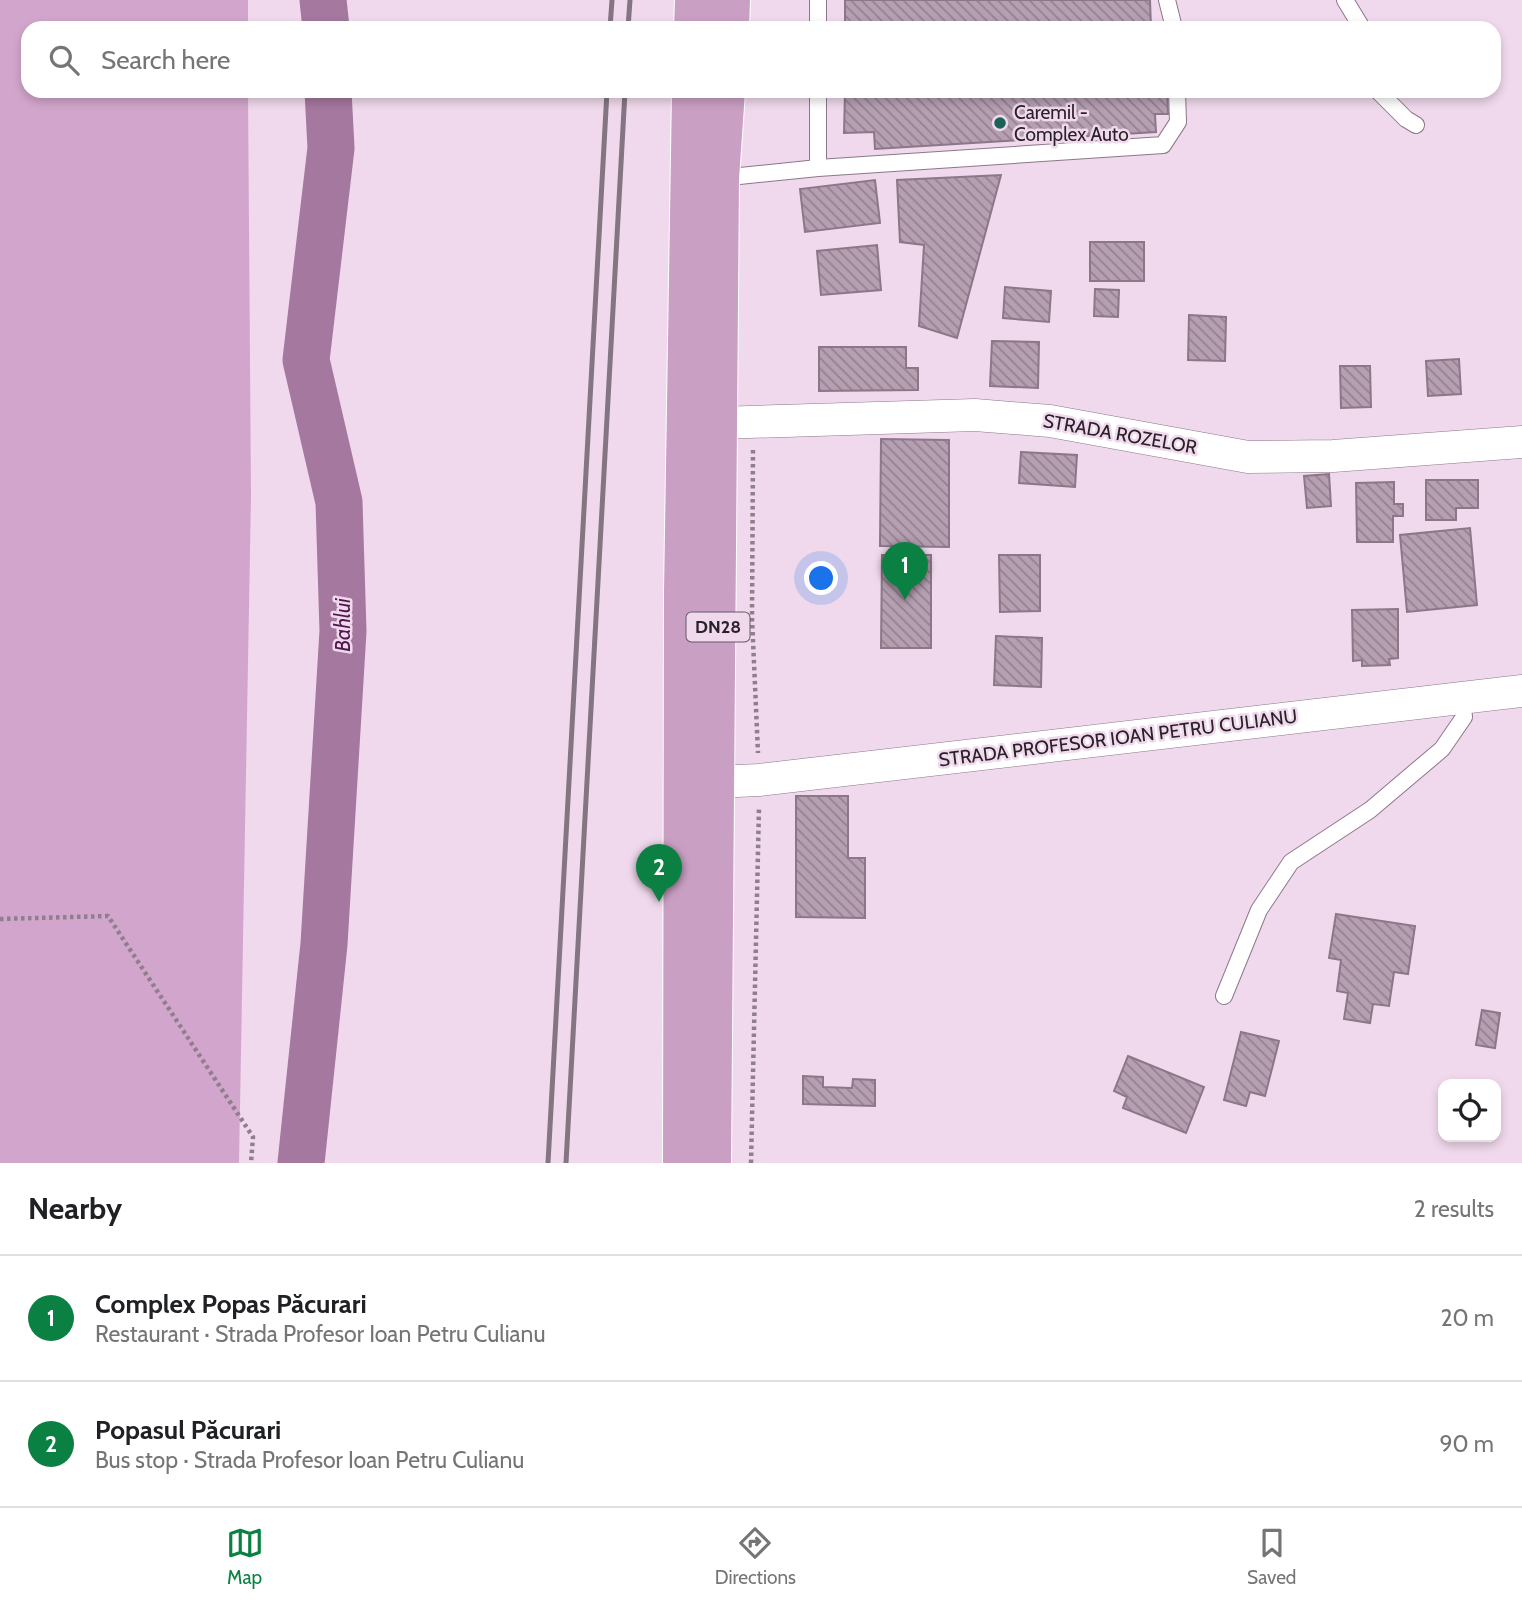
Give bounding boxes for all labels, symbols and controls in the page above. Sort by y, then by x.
search box [21,21,1501,98]
icon: search [45,41,83,79]
text: Search here [101,44,230,76]
place label: Caremil - Complex Auto [1014,101,1129,146]
marker: Caremil - Complex Auto [992,115,1008,131]
street label: STRADA ROZELOR [1041,409,1199,459]
pin: 1 [882,542,928,600]
your location [804,561,838,595]
water label: Bahlui [330,598,355,652]
road number: DN28 [686,612,750,642]
street label: STRADA PROFESOR IOAN PETRU CULIANU [937,705,1299,771]
pin: 2 [636,844,682,902]
map controls [1438,1079,1501,1142]
button: locate [1438,1079,1501,1142]
text: Nearby [28,1190,122,1227]
text: 2 results [1414,1195,1494,1223]
text: Complex Popas Păcurari [95,1288,367,1320]
text: 1 [47,1304,55,1332]
text: 20 m [1441,1304,1494,1332]
text: Restaurant · Strada Profesor Ioan Petru Culianu [95,1320,545,1348]
text: Popasul Păcurari [95,1414,281,1446]
text: 2 [45,1430,57,1458]
text: 90 m [1440,1430,1494,1458]
text: Bus stop · Strada Profesor Ioan Petru Culianu [95,1446,524,1474]
tab: Map [226,1524,264,1589]
tab: Directions [715,1524,796,1589]
tab: Saved [1247,1524,1296,1589]

